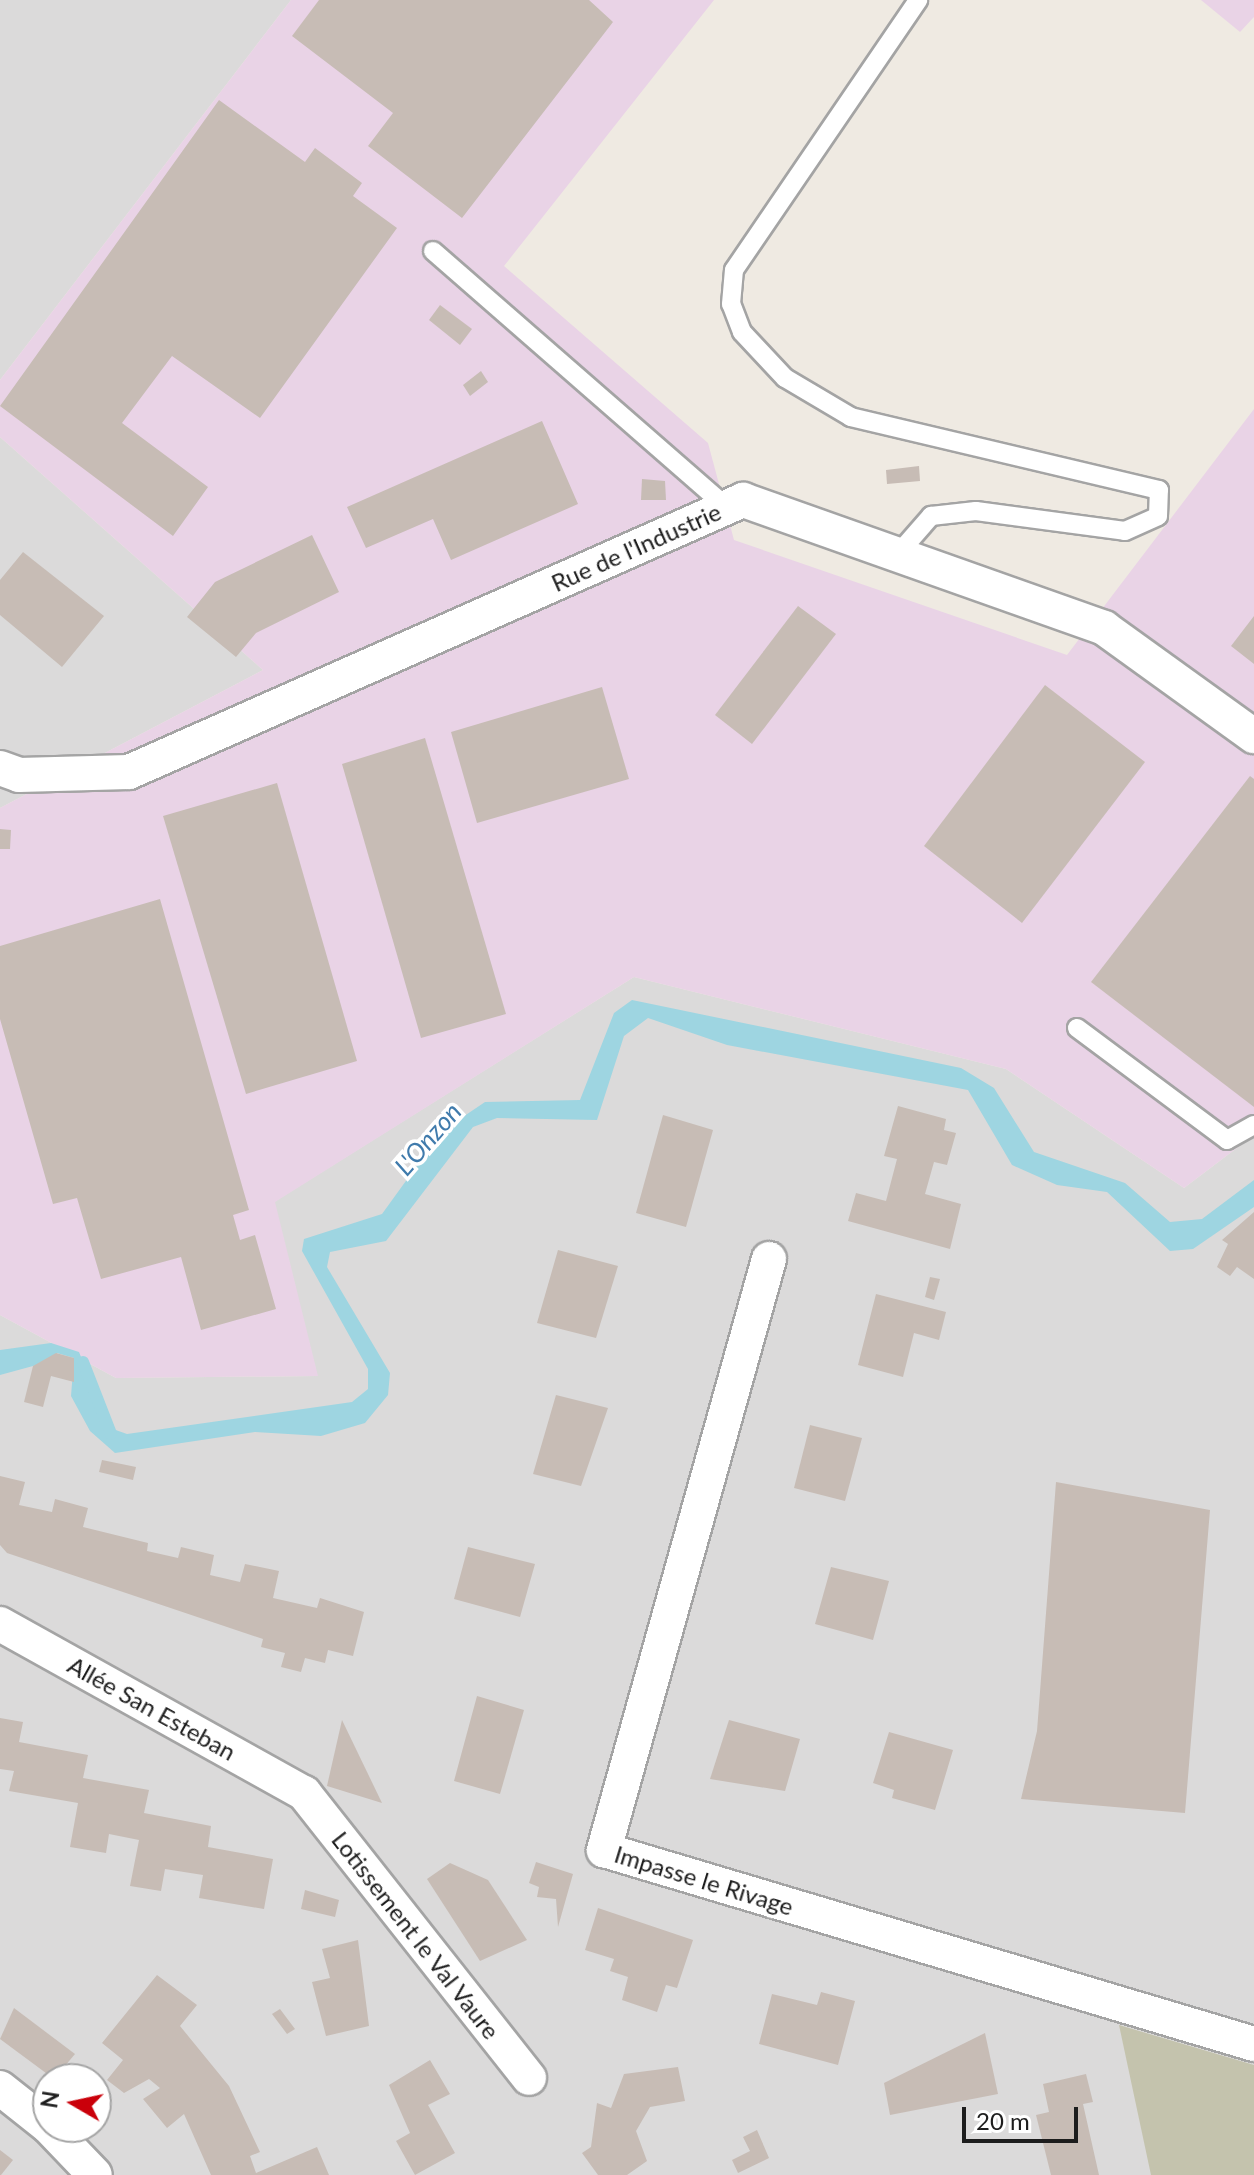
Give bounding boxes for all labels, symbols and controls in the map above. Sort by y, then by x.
street label: Rue de l'Industrie [547,497,725,597]
water label: L'Onzon [388,1096,468,1182]
street label: Allée San Esteban [63,1650,241,1766]
street label: Lotissement le Val Vaure [326,1825,506,2045]
street label: Impasse le Rivage [611,1839,797,1921]
north arrow [32,2063,112,2143]
text: N [35,2089,64,2110]
scale bar [966,2091,1082,2141]
text: 20 m [976,2106,1030,2135]

